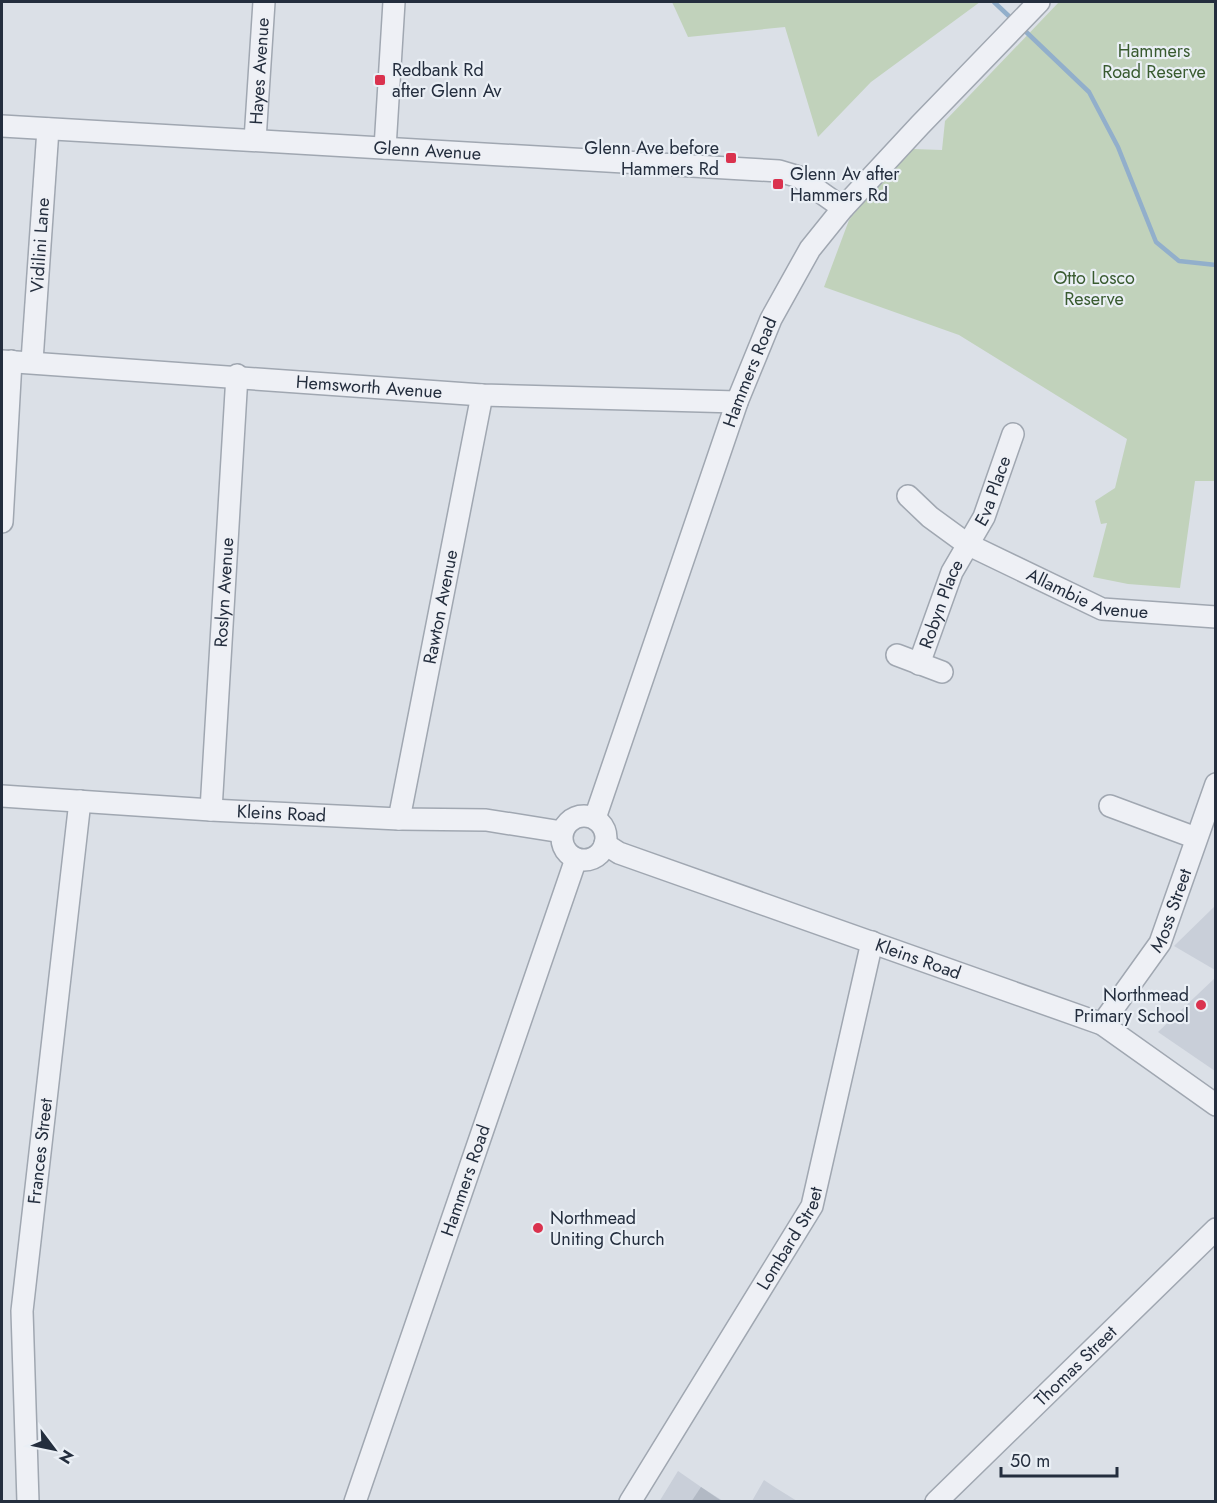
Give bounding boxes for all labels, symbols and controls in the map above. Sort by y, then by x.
street label: Hayes Avenue [243,17,276,125]
park label: Hammers Road Reserve [1102,38,1206,85]
place label: Redbank Rd after Glenn Av [392,57,502,104]
marker: Redbank Rd after Glenn Av [373,73,387,87]
street label: Glenn Avenue [373,135,482,167]
place label: Glenn Ave before Hammers Rd [584,135,719,182]
marker: Glenn Ave before Hammers Rd [724,151,738,165]
place label: Glenn Av after Hammers Rd [790,161,900,208]
marker: Glenn Av after Hammers Rd [771,177,785,191]
street label: Vidilini Lane [24,197,56,294]
park label: Otto Losco Reserve [1053,265,1135,312]
street label: Hammers Road [716,313,783,431]
street label: Hemsworth Avenue [295,369,443,405]
street label: Eva Place [968,452,1017,531]
street label: Roslyn Avenue [208,537,240,648]
street label: Rawton Avenue [417,548,464,666]
street label: Robyn Place [913,554,970,652]
street label: Allambie Avenue [1022,562,1149,625]
street label: Kleins Road [236,798,327,828]
street label: Moss Street [1144,864,1198,958]
street label: Kleins Road [872,932,965,986]
place label: Northmead Primary School [1074,982,1189,1029]
marker: Northmead Primary School [1194,998,1208,1012]
street label: Frances Street [21,1096,59,1206]
street label: Hammers Road [434,1121,497,1240]
street label: Lombard Street [750,1184,829,1295]
place label: Northmead Uniting Church [550,1205,665,1252]
marker: Northmead Uniting Church [531,1221,545,1235]
street label: Thomas Street [1029,1319,1123,1412]
north arrow [24,1419,84,1479]
scale bar [1001,1440,1116,1478]
text: N [53,1445,79,1468]
text: 50 m [1010,1448,1050,1474]

